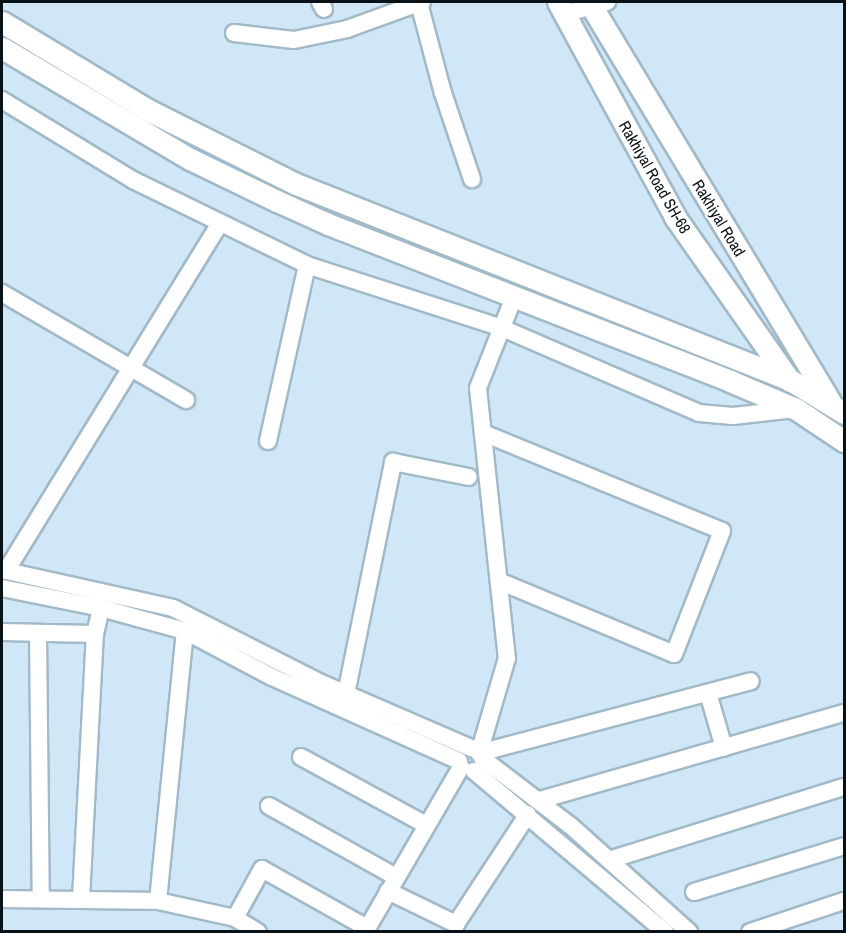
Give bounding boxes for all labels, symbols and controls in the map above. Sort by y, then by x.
street label: Rakhiyal Road SH-68 [615,117,695,237]
street label: Rakhiyal Road [689,176,749,260]

